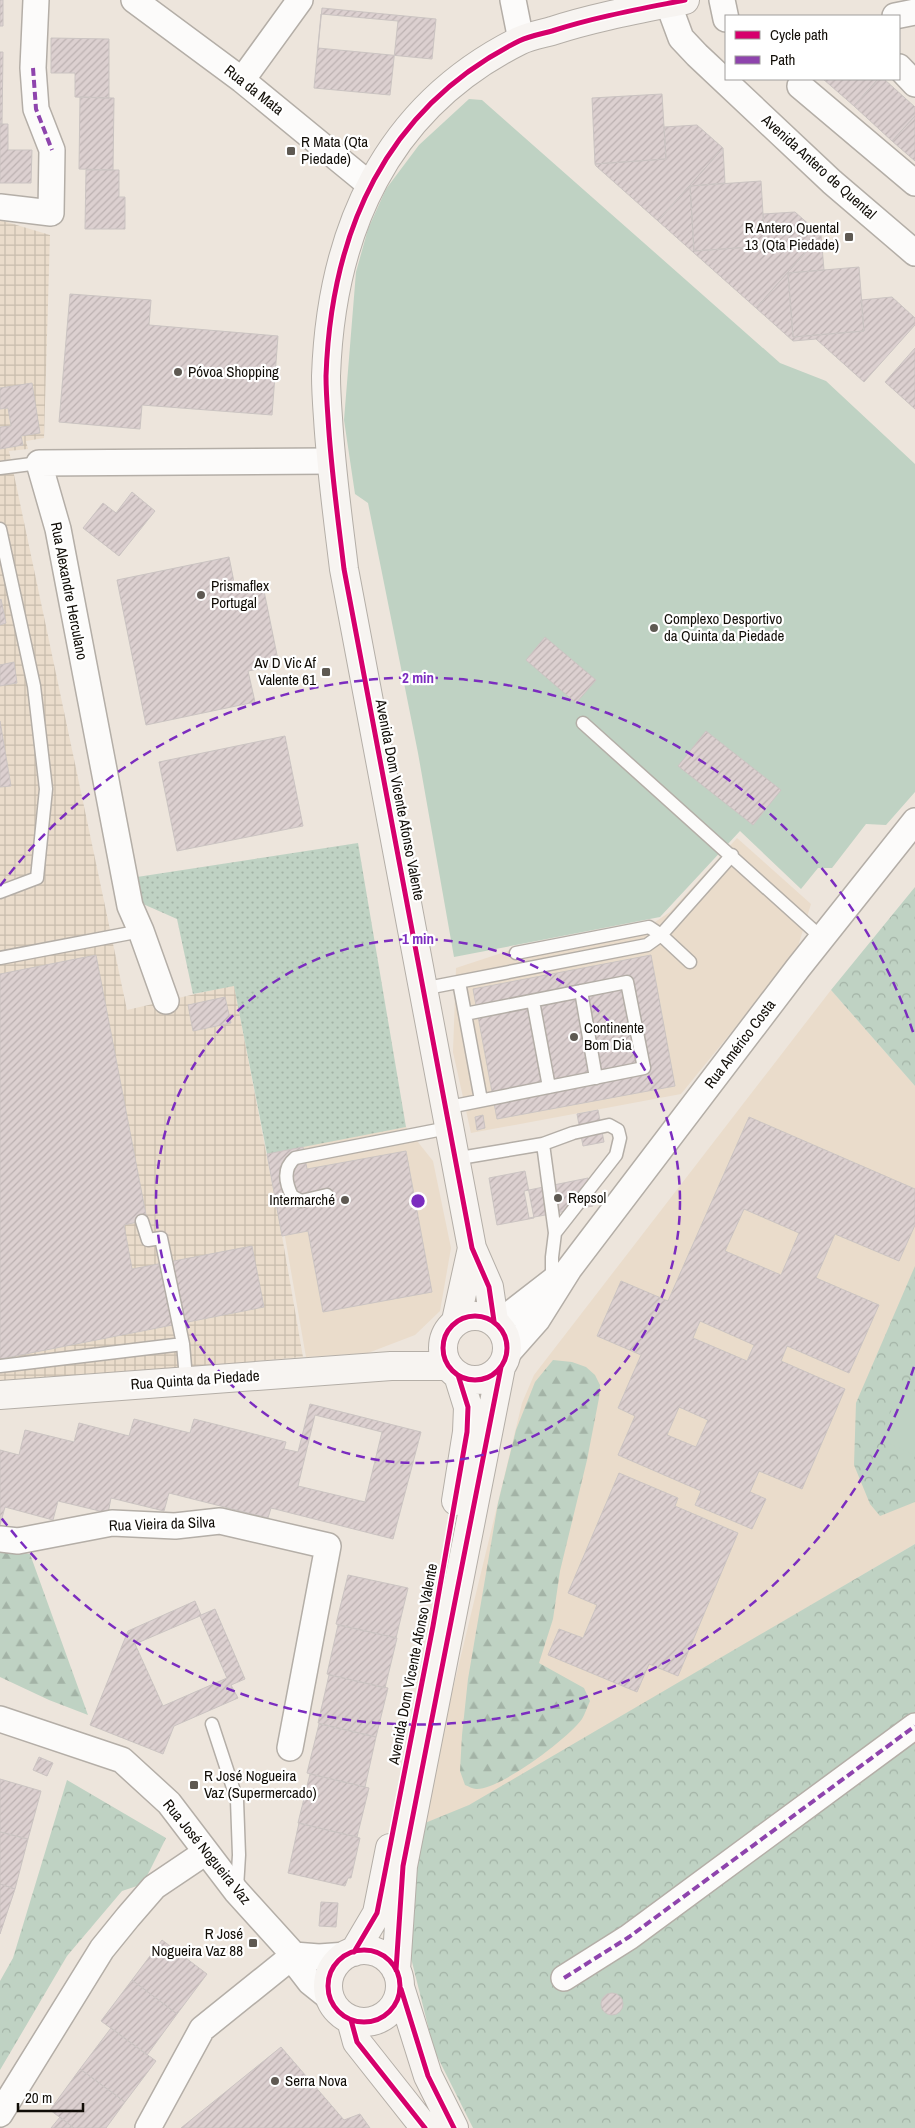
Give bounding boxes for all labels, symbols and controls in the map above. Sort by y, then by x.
legend [725,15,900,80]
text: Cycle path [770,24,828,45]
text: Path [770,49,795,70]
street label: Rua da Mata [220,60,289,120]
street label: Avenida Antero de Quental [757,109,881,224]
place label: R Mata (Qta Piedade) [301,131,368,169]
marker: R Mata (Qta Piedade) [285,145,297,157]
place label: R Antero Quental 13 (Qta Piedade) [745,217,839,255]
marker: R Antero Quental 13 (Qta Piedade) [843,231,855,243]
place label: Póvoa Shopping [188,361,279,382]
marker: Póvoa Shopping [172,366,184,378]
street label: Rua Alexandre Herculano [46,520,93,662]
place label: Prismaflex Portugal [211,575,270,613]
marker: Prismaflex Portugal [195,589,207,601]
place label: Complexo Desportivo da Quinta da Piedade [664,608,785,646]
marker: Complexo Desportivo da Quinta da Piedade [648,622,660,634]
place label: Av D Vic Af Valente 61 [253,652,317,690]
marker: Av D Vic Af Valente 61 [320,666,332,678]
text: 2 min [402,667,434,688]
street label: Avenida Dom Vicente Afonso Valente [370,697,430,902]
text: 1 min [402,928,434,949]
street label: Rua Américo Costa [699,995,780,1093]
place label: Continente Bom Dia [584,1017,644,1055]
marker: Continente Bom Dia [568,1031,580,1043]
place label: Repsol [568,1187,606,1208]
place label: Intermarché [269,1189,335,1210]
centre of rings [409,1192,427,1210]
marker: Repsol [552,1192,564,1204]
marker: Intermarché [339,1194,351,1206]
street label: Rua Quinta da Piedade [130,1365,260,1394]
street label: Rua Vieira da Silva [108,1511,216,1536]
street label: Avenida Dom Vicente Afonso Valente [382,1561,442,1767]
place label: R José Nogueira Vaz (Supermercado) [204,1765,317,1803]
marker: R José Nogueira Vaz (Supermercado) [188,1779,200,1791]
street label: Rua José Nogueira Vaz [158,1795,256,1909]
place label: R José Nogueira Vaz 88 [152,1923,243,1961]
marker: R José Nogueira Vaz 88 [247,1937,259,1949]
place label: Serra Nova [285,2070,347,2091]
marker: Serra Nova [269,2075,281,2087]
scale bar [18,2080,82,2112]
text: 20 m [25,2087,52,2108]

